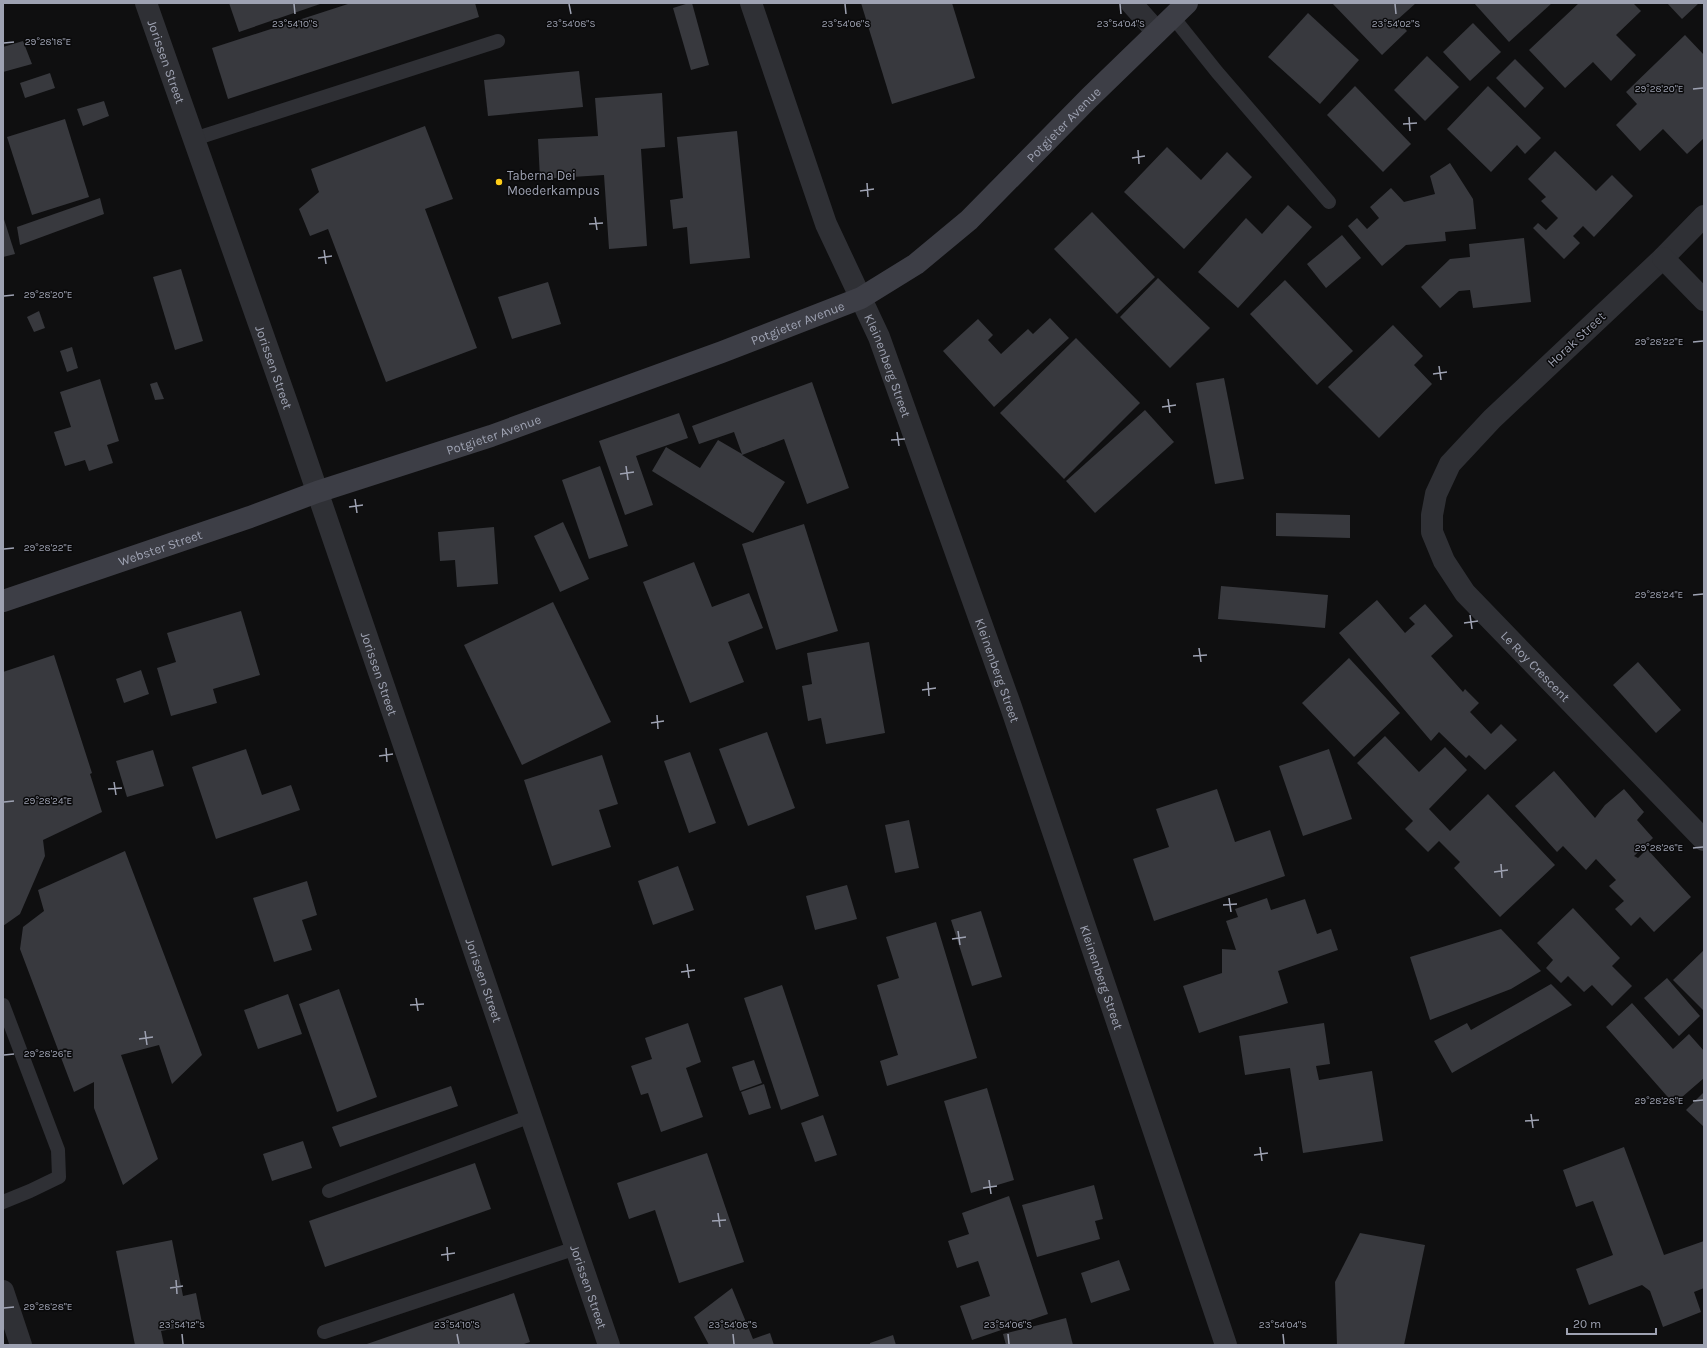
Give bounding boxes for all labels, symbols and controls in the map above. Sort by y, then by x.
street label: Jorissen Street [144,18,188,106]
text: 23°54'10"S [272,18,318,30]
text: 23°54'08"S [547,18,595,30]
text: 23°54'06"S [822,18,870,30]
text: 23°54'04"S [1097,18,1145,30]
text: 23°54'02"S [1372,18,1420,30]
text: 29°28'18"E [25,36,71,48]
text: 29°28'20"E [1635,83,1683,95]
street label: Potgieter Avenue [1023,84,1104,165]
place label: Taberna Dei Moederkampus [507,168,600,198]
marker: Taberna Dei Moederkampus [494,177,504,187]
text: 29°28'20"E [24,289,72,301]
street label: Potgieter Avenue [749,298,847,348]
street label: Horak Street [1544,309,1609,370]
street label: Kleinenberg Street [861,311,914,419]
street label: Jorissen Street [252,323,296,411]
text: 29°28'22"E [1635,336,1683,348]
street label: Potgieter Avenue [444,411,543,458]
street label: Webster Street [116,527,204,569]
text: 29°28'22"E [24,542,72,554]
text: 29°28'24"E [1635,589,1683,601]
street label: Kleinenberg Street [972,616,1023,725]
street label: Le Roy Crescent [1498,628,1573,705]
street label: Jorissen Street [358,630,400,718]
text: 29°28'24"E [24,795,72,807]
text: 29°28'26"E [1635,842,1683,854]
street label: Kleinenberg Street [1077,923,1126,1032]
street label: Jorissen Street [462,936,505,1024]
text: 29°28'26"E [24,1048,72,1060]
text: 29°28'28"E [1635,1095,1683,1107]
street label: Jorissen Street [567,1243,610,1331]
text: 29°28'28"E [24,1301,72,1313]
scale bar [1567,1310,1656,1336]
text: 20 m [1573,1317,1601,1331]
text: 23°54'12"S [159,1319,205,1331]
text: 23°54'10"S [434,1319,480,1331]
text: 23°54'08"S [709,1319,757,1331]
text: 23°54'06"S [984,1319,1032,1331]
text: 23°54'04"S [1259,1319,1307,1331]

